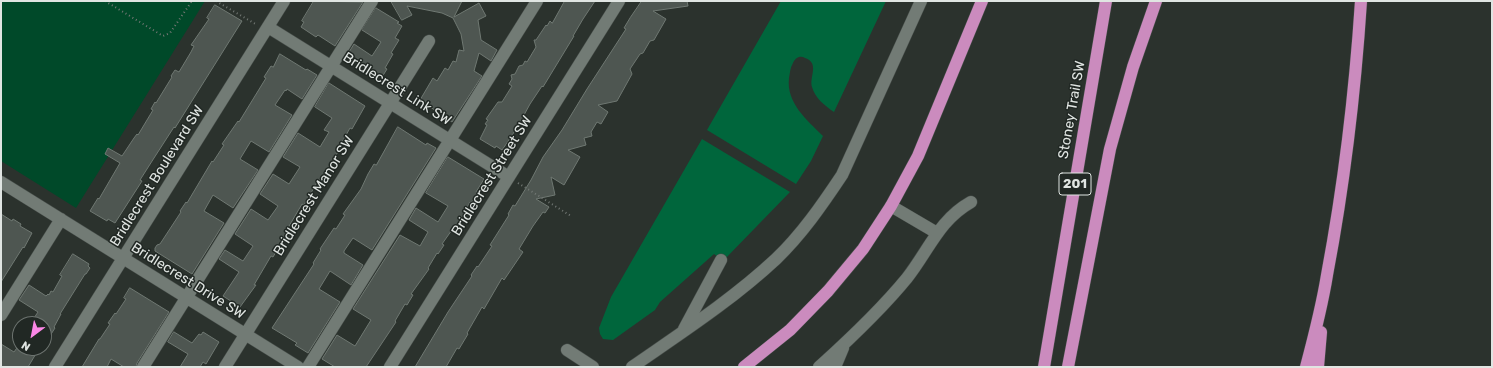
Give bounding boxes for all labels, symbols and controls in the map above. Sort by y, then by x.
street label: Bridlecrest Link SW [340,49,454,129]
street label: Stoney Trail SW [1055,60,1089,160]
street label: Bridlecrest Boulevard SW [107,102,207,250]
street label: Bridlecrest Street SW [448,113,536,239]
street label: Bridlecrest Manor SW [270,133,358,259]
road number: 201 [1059,173,1091,195]
street label: Bridlecrest Drive SW [128,239,248,323]
north arrow [12,316,52,356]
text: N [19,338,33,353]

